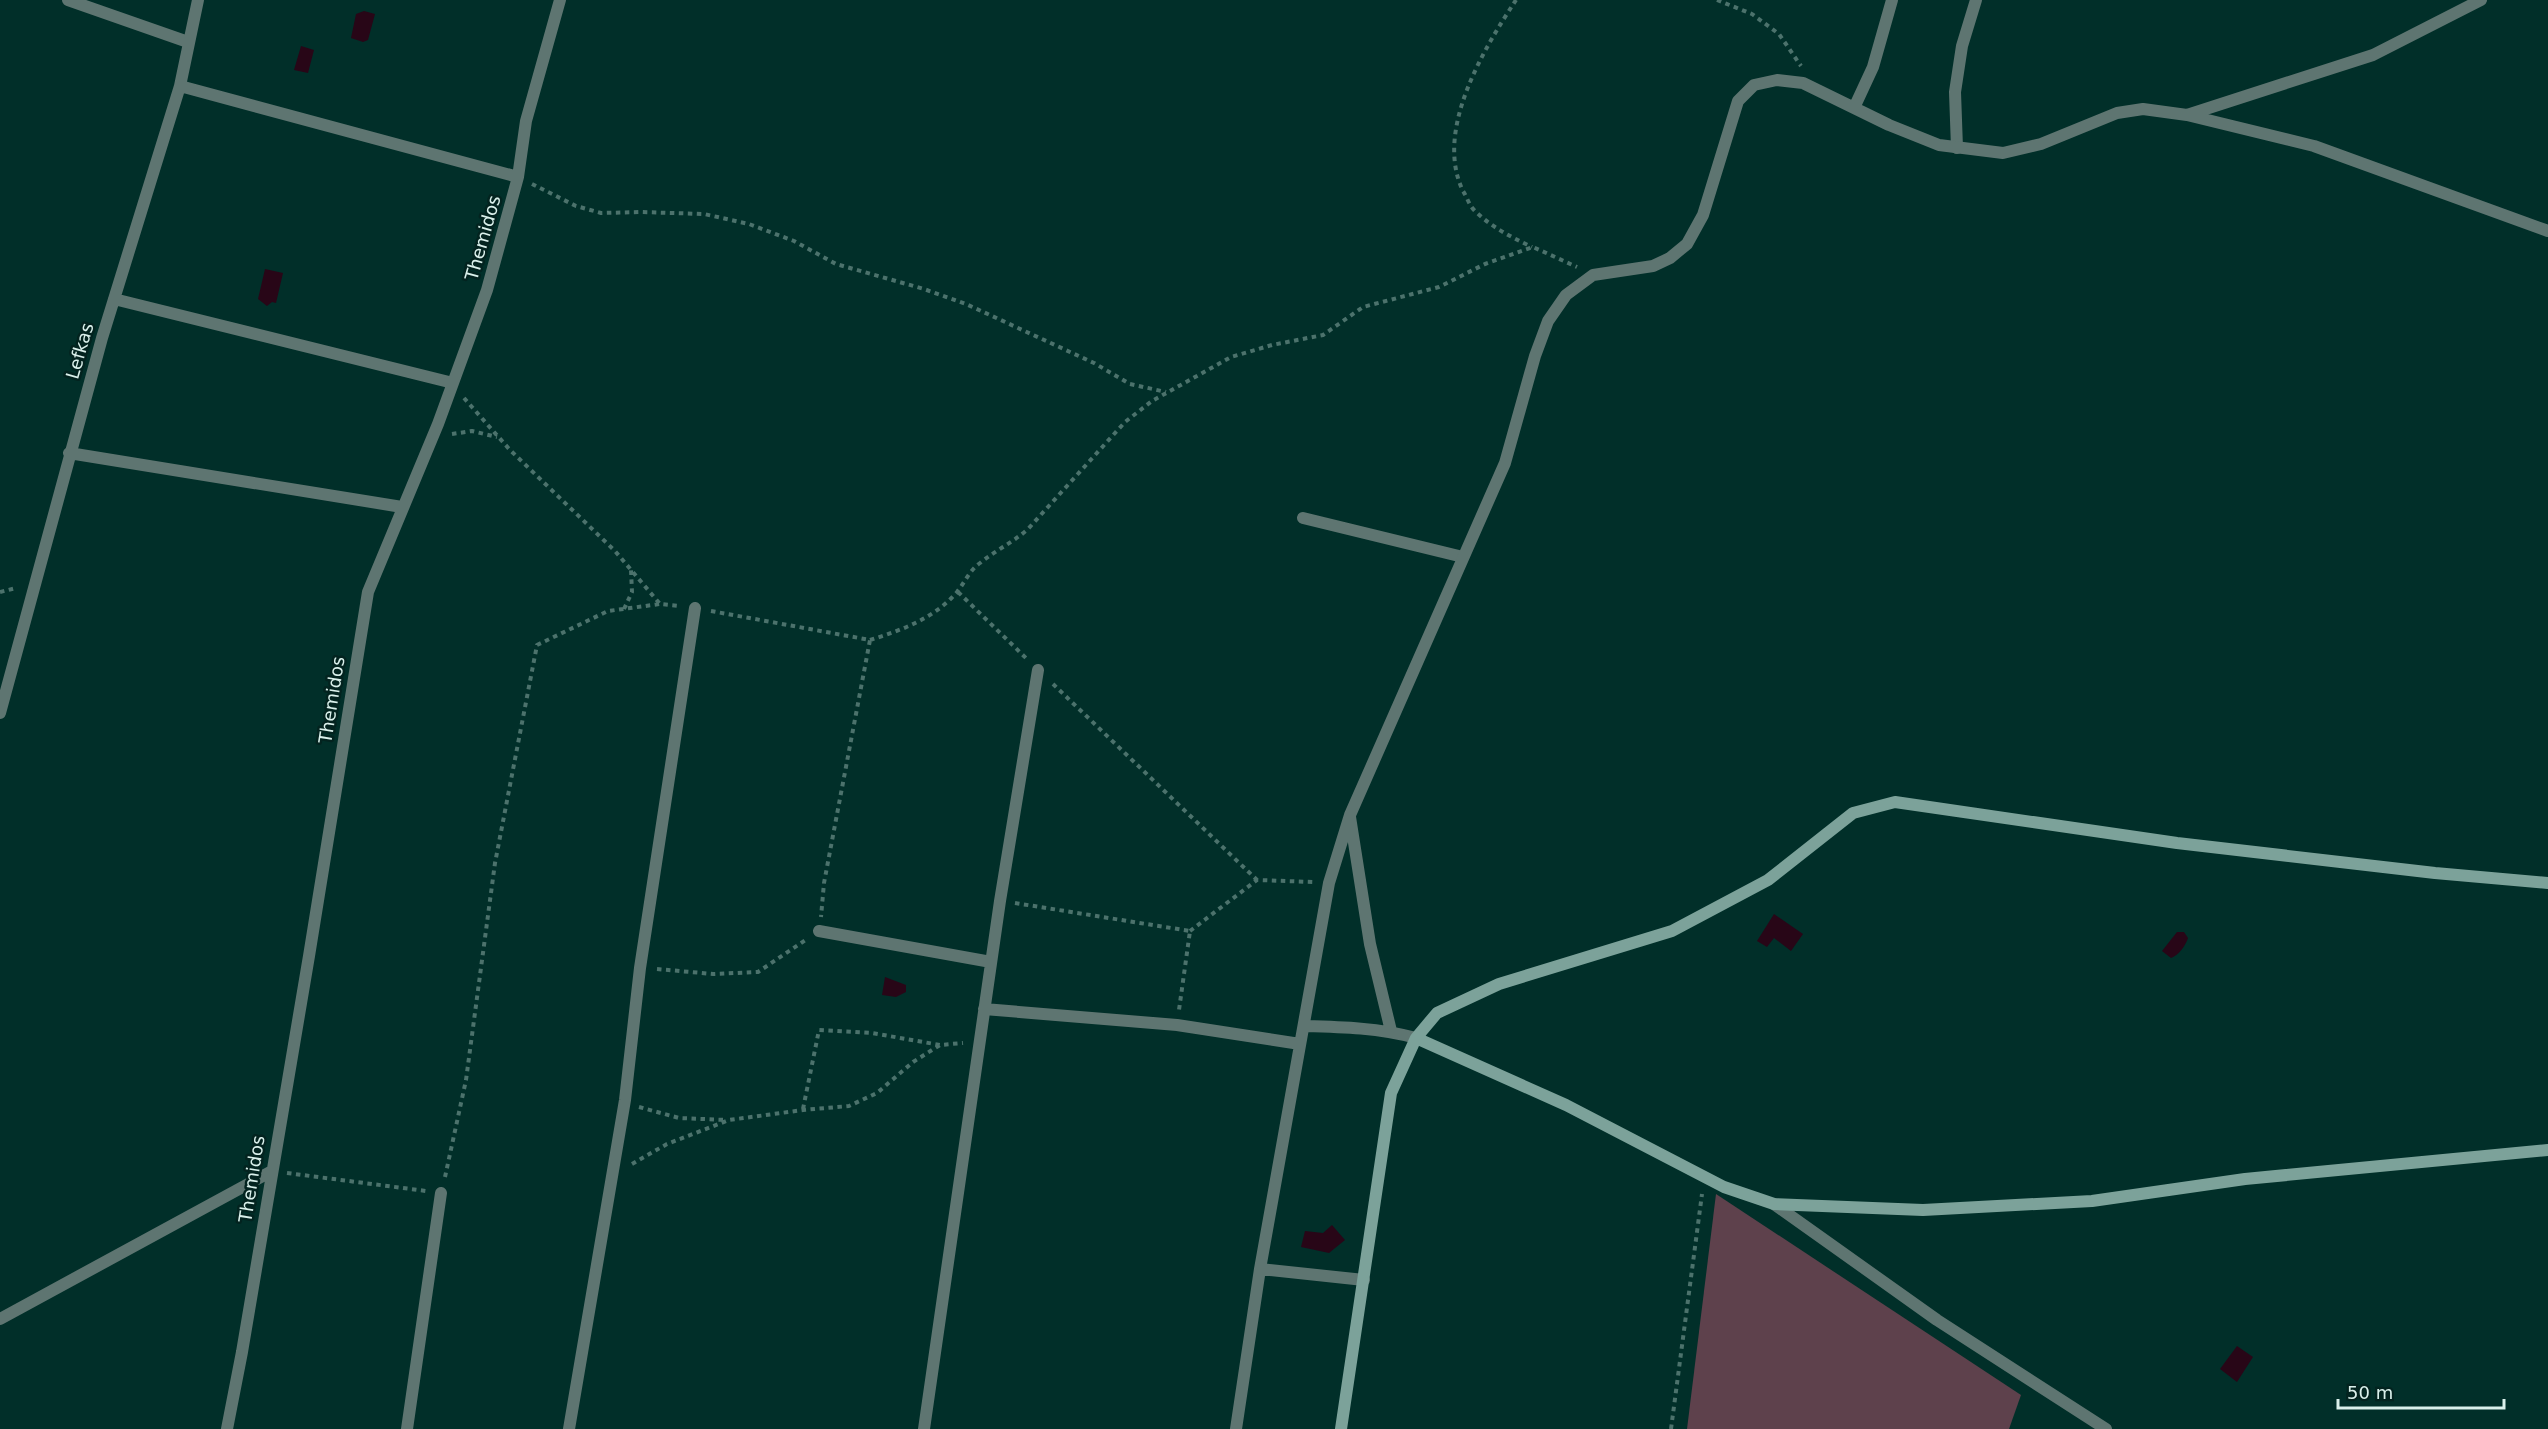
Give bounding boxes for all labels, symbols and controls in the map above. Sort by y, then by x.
street label: Themidos [460,193,505,284]
street label: Lefkas [61,320,98,381]
street label: Themidos [314,655,349,746]
street label: Themidos [234,1134,269,1225]
scale bar [2338,1372,2504,1410]
text: 50 m [2347,1382,2393,1403]

